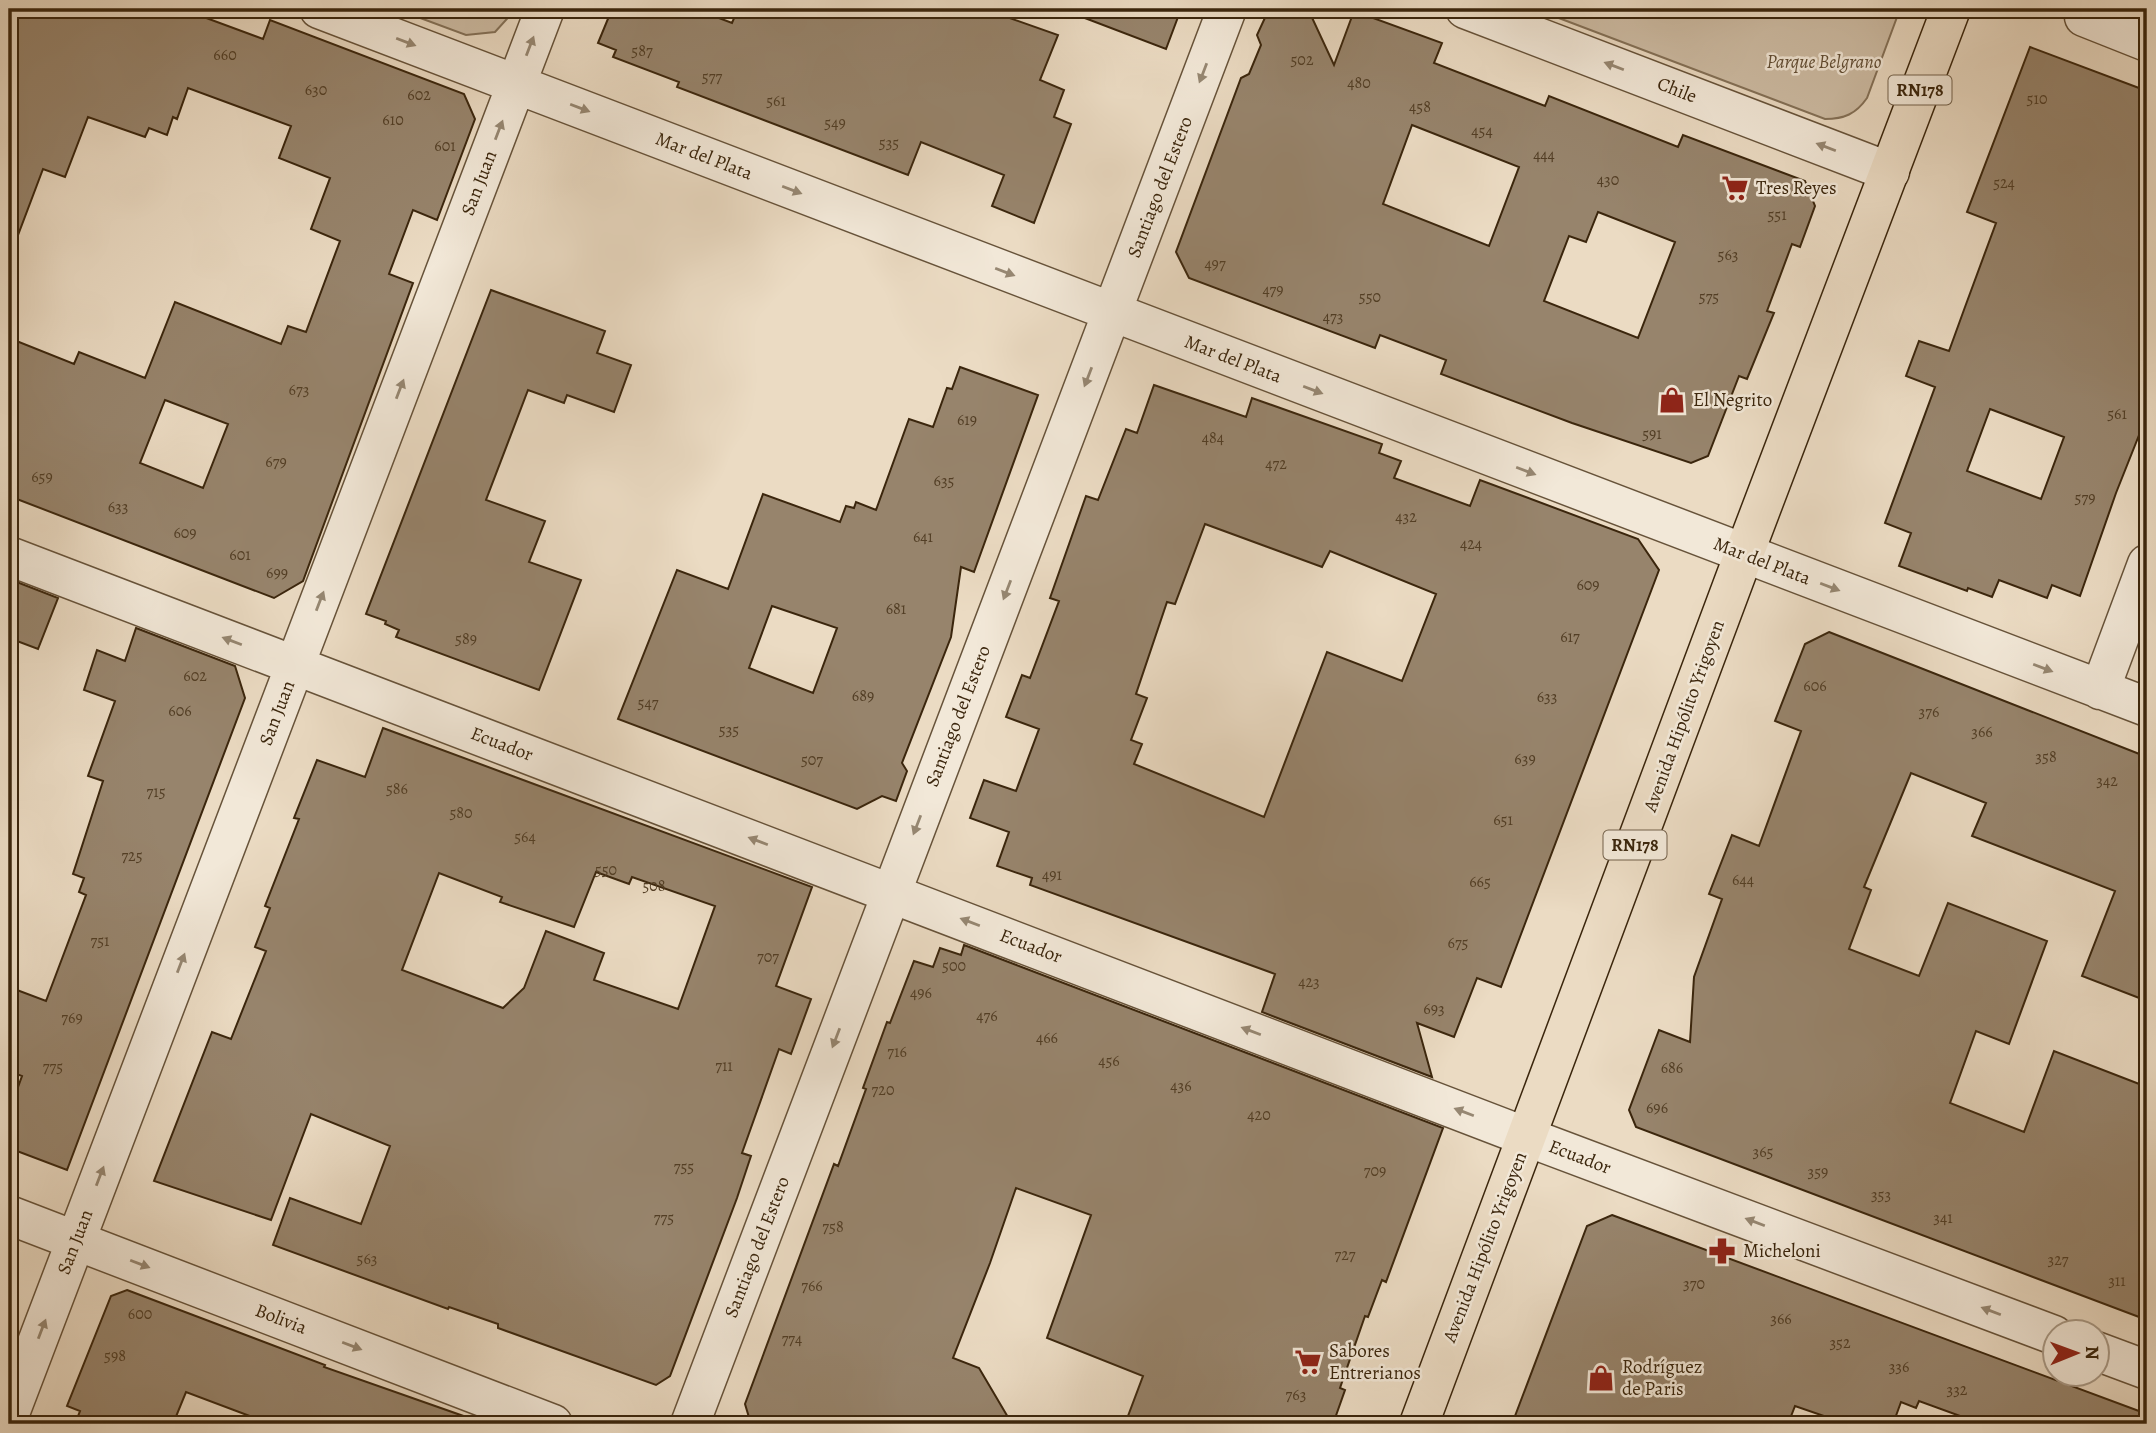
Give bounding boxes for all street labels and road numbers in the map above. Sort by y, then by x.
street label: Chile [1653,71,1701,109]
road number: RN178 [1888,76,1952,104]
street label: Santiago del Estero [1121,113,1199,261]
street label: Mar del Plata [652,126,756,186]
street label: San Juan [455,147,503,219]
street label: Mar del Plata [1181,329,1285,389]
street label: Mar del Plata [1710,531,1814,591]
street label: Avenida Hipólito Yrigoyen [1637,616,1731,816]
street label: Santiago del Estero [919,642,997,790]
street label: San Juan [253,677,301,749]
street label: Ecuador [467,720,537,768]
road number: RN178 [1604,830,1666,860]
street label: Ecuador [996,922,1066,970]
street label: Ecuador [1545,1133,1615,1181]
street label: Avenida Hipólito Yrigoyen [1436,1148,1533,1347]
street label: Santiago del Estero [718,1173,796,1321]
street label: San Juan [51,1206,99,1278]
street label: Bolivia [251,1297,311,1341]

